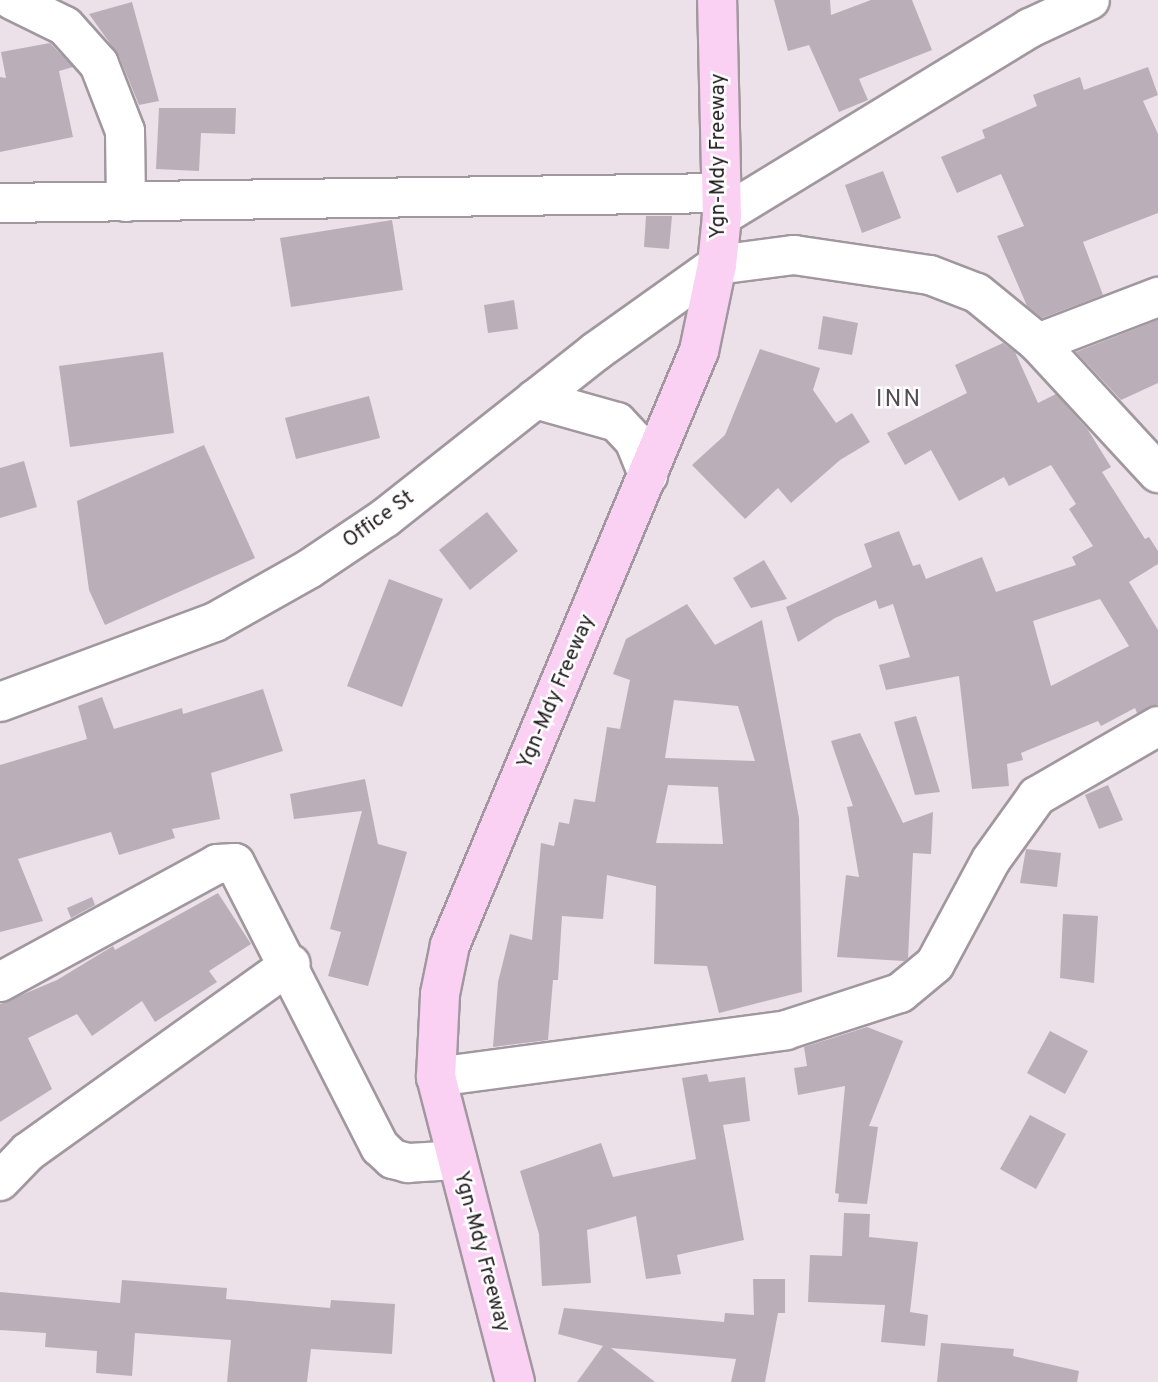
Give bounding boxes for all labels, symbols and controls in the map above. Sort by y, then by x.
street label: Ygn-Mdy Freeway [706,73,732,239]
district label: INN [876,387,922,415]
street label: Office St [338,486,420,554]
street label: Ygn-Mdy Freeway [513,611,601,773]
street label: Ygn-Mdy Freeway [447,1169,515,1335]

